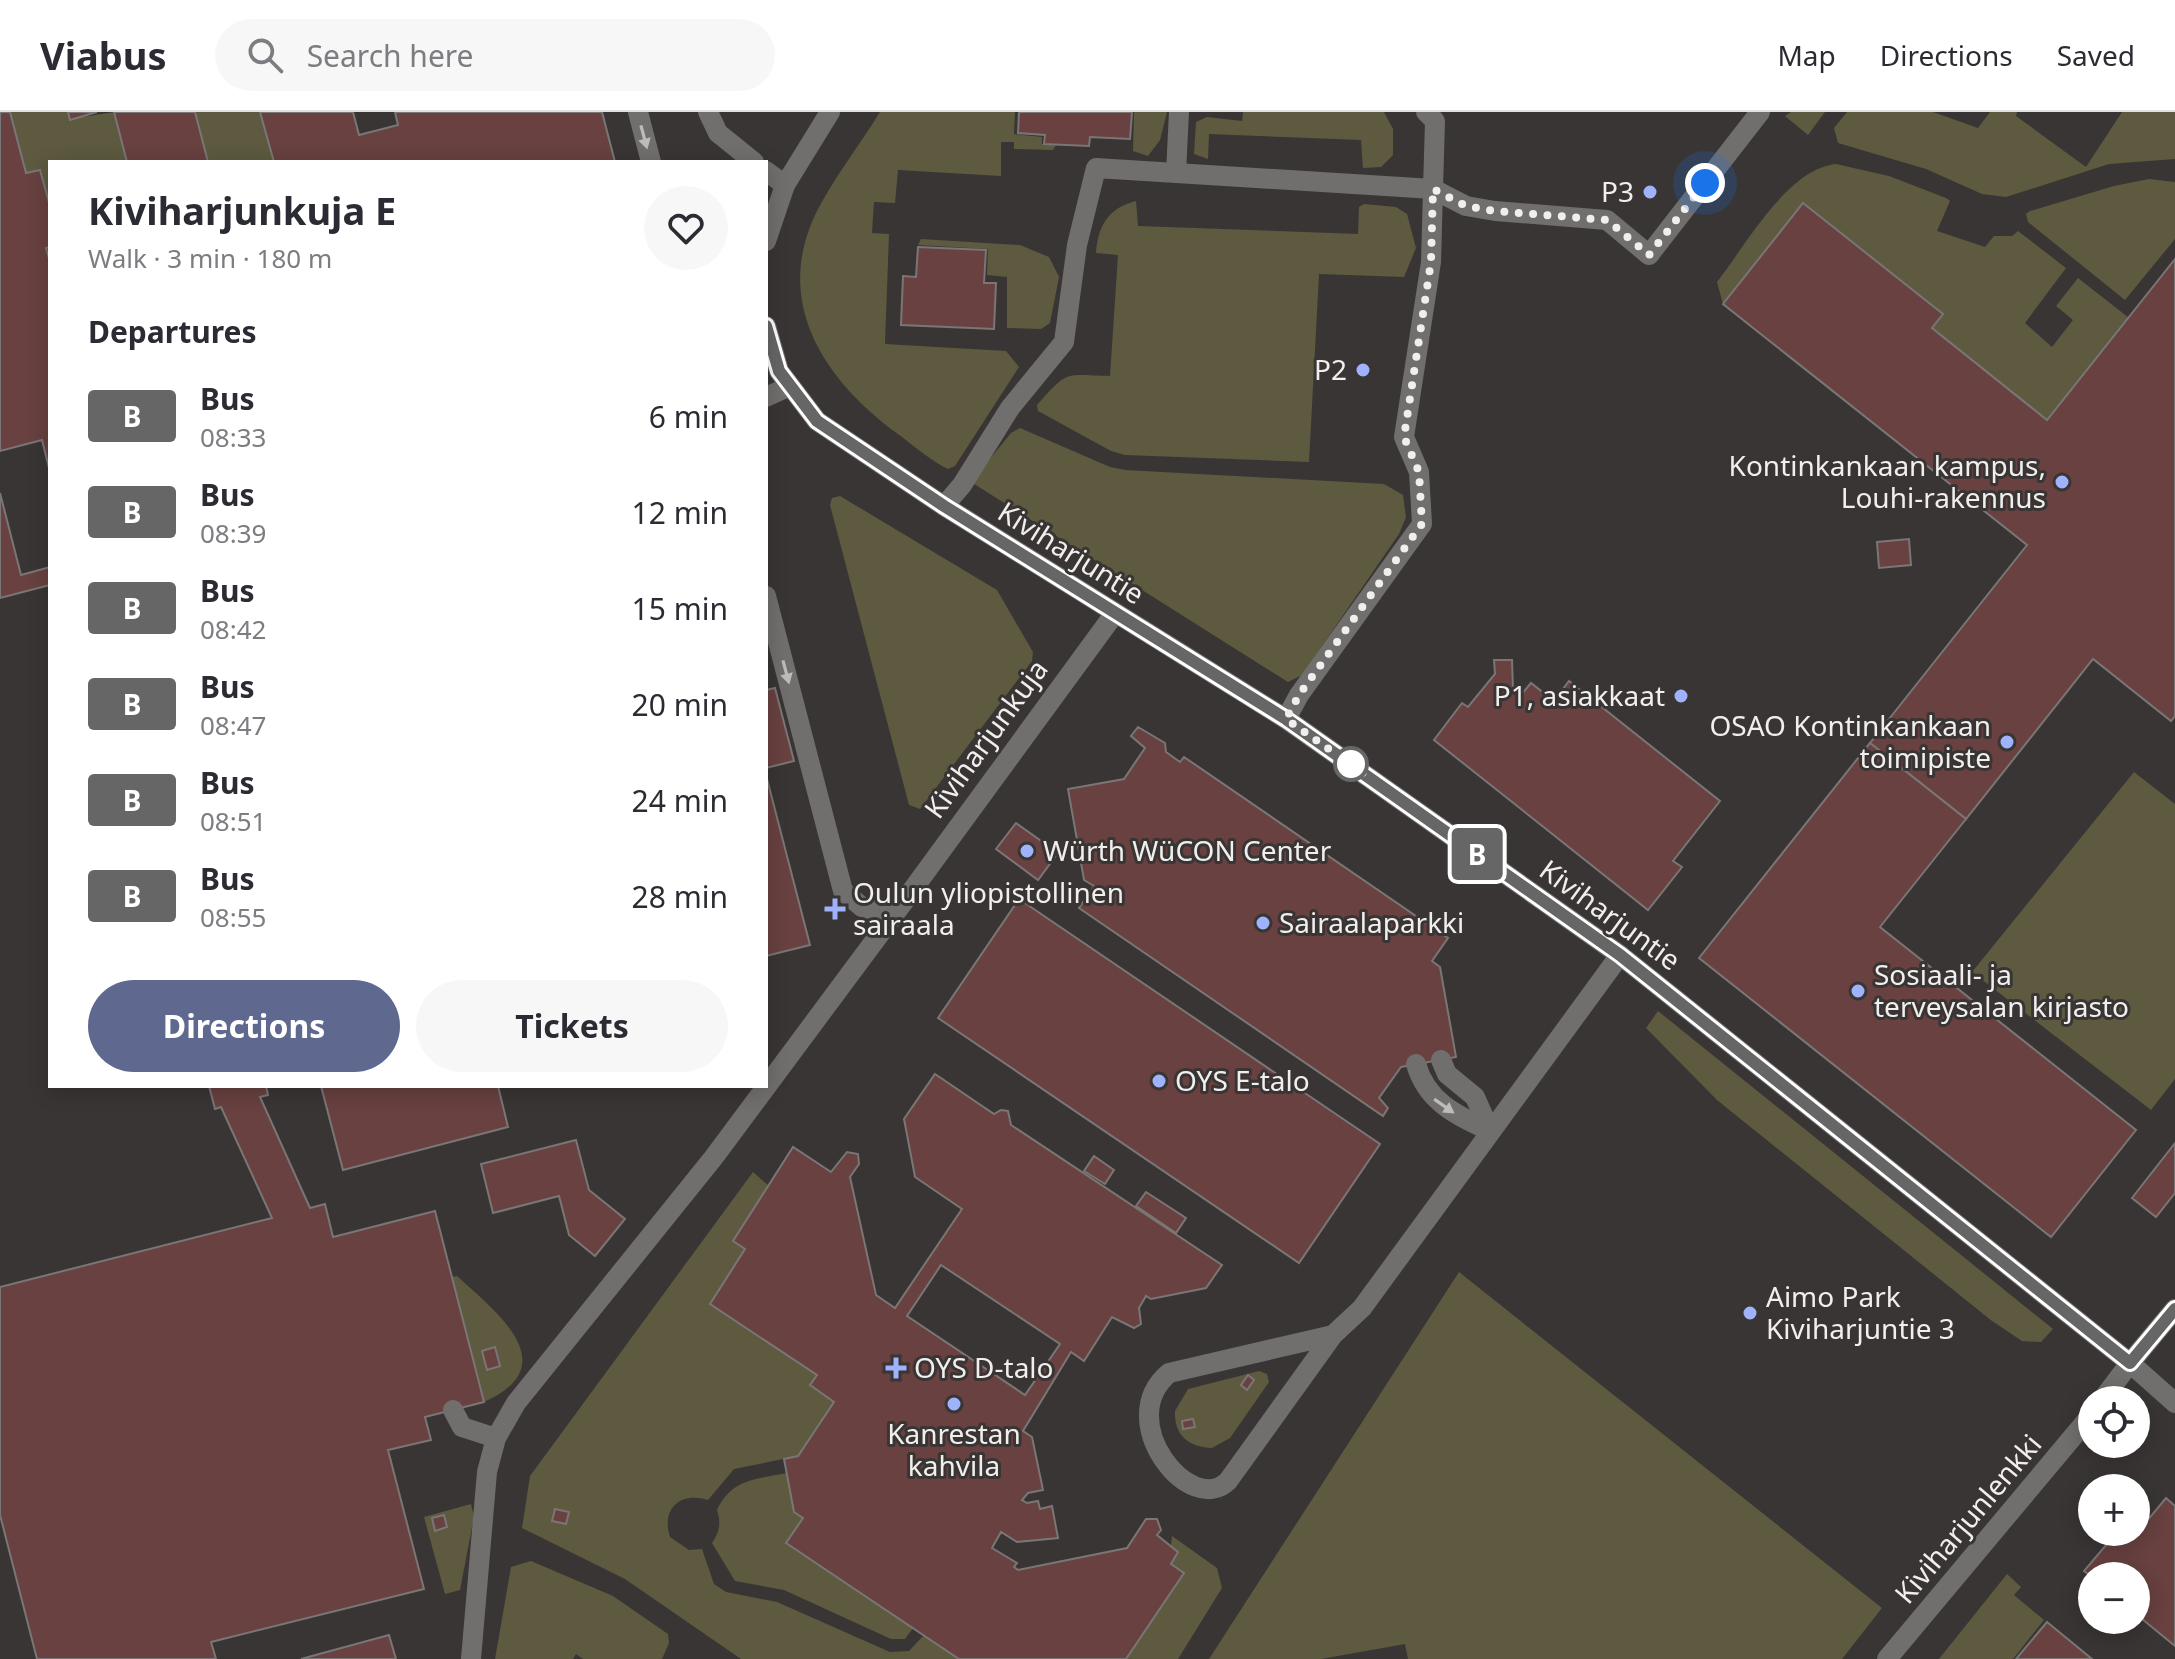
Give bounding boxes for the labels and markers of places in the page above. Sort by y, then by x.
place label: P3 [1601,172,1634,210]
marker: P3 [1641,183,1659,201]
place label: P2 [1314,350,1347,388]
marker: P2 [1354,361,1372,379]
place label: Kontinkankaan kampus, Louhi-rakennus [1729,446,2046,516]
marker: Kontinkankaan kampus, Louhi-rakennus [2053,473,2071,491]
place label: P1, asiakkaat [1494,676,1665,714]
marker: P1, asiakkaat [1672,687,1690,705]
place label: OSAO Kontinkankaan toimipiste [1709,706,1991,776]
marker: OSAO Kontinkankaan toimipiste [1998,733,2016,751]
unlabelled marker [1334,747,1368,781]
place label: Würth WüCON Center [1043,831,1332,869]
marker: Würth WüCON Center [1018,842,1036,860]
place label: Oulun yliopistollinen sairaala [853,873,1124,943]
marker: Oulun yliopistollinen sairaala [824,898,846,920]
place label: Sairaalaparkki [1279,903,1464,941]
marker: Sairaalaparkki [1254,914,1272,932]
place label: Sosiaali- ja terveysalan kirjasto [1874,955,2129,1025]
marker: Sosiaali- ja terveysalan kirjasto [1849,982,1867,1000]
place label: OYS E-talo [1175,1061,1310,1099]
marker: OYS E-talo [1150,1072,1168,1090]
place label: Aimo Park Kiviharjuntie 3 [1766,1277,1955,1347]
marker: Aimo Park Kiviharjuntie 3 [1741,1304,1759,1322]
place label: OYS D-talo [914,1348,1054,1386]
marker: OYS D-talo [885,1357,907,1379]
marker: Kanrestan kahvila [945,1395,963,1413]
place label: Kanrestan kahvila [887,1414,1021,1484]

